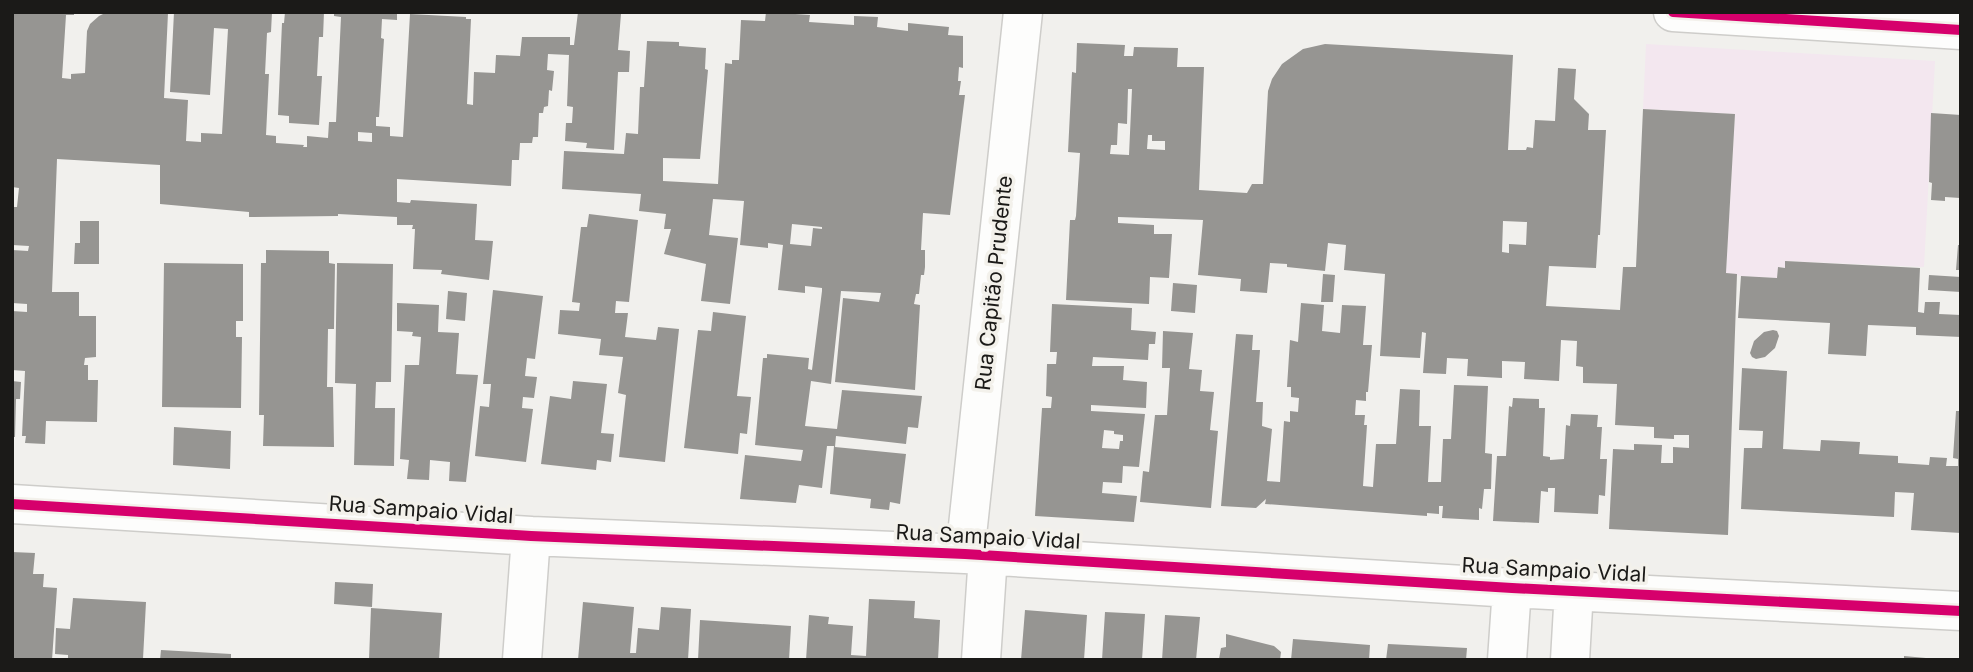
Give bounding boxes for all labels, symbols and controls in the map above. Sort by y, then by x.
street label: Rua Capitão Prudente [970,174,1017,392]
street label: Rua Sampaio Vidal [328,491,514,528]
street label: Rua Sampaio Vidal [895,519,1081,554]
street label: Rua Sampaio Vidal [1461,552,1647,587]

